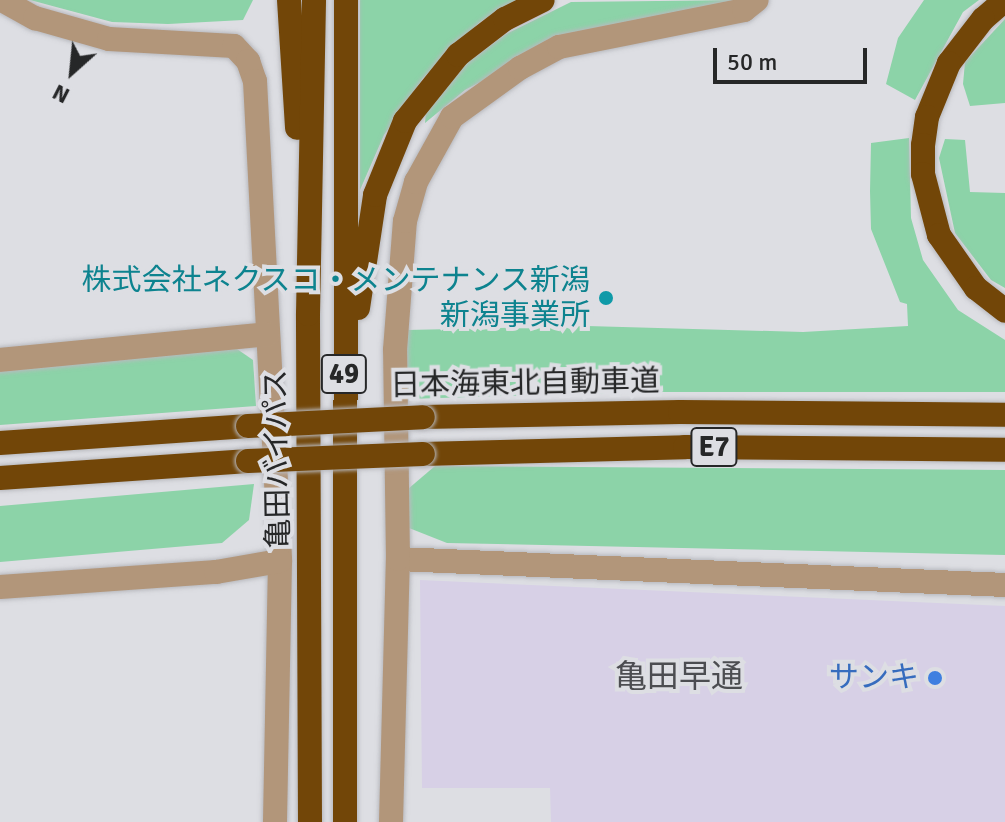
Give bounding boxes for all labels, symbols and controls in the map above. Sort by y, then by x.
north arrow [32,32,112,112]
scale bar [717,32,871,82]
text: 50 m [727,47,777,77]
text: N [48,78,74,109]
place label: 株式会社ネクスコ・メンテナンス新潟 新潟事業所 [80,263,590,334]
marker: 株式会社ネクスコ・メンテナンス新潟 新潟事業所 [597,289,615,307]
road number: 49 [320,350,368,398]
street label: 日本海東北自動車道 [390,364,660,404]
street label: 亀田バイパス [258,369,298,549]
road number: E7 [690,423,738,471]
district label: 亀田早通 [615,658,743,696]
place label: サンキ [829,660,919,696]
marker: サンキ [926,669,944,687]

